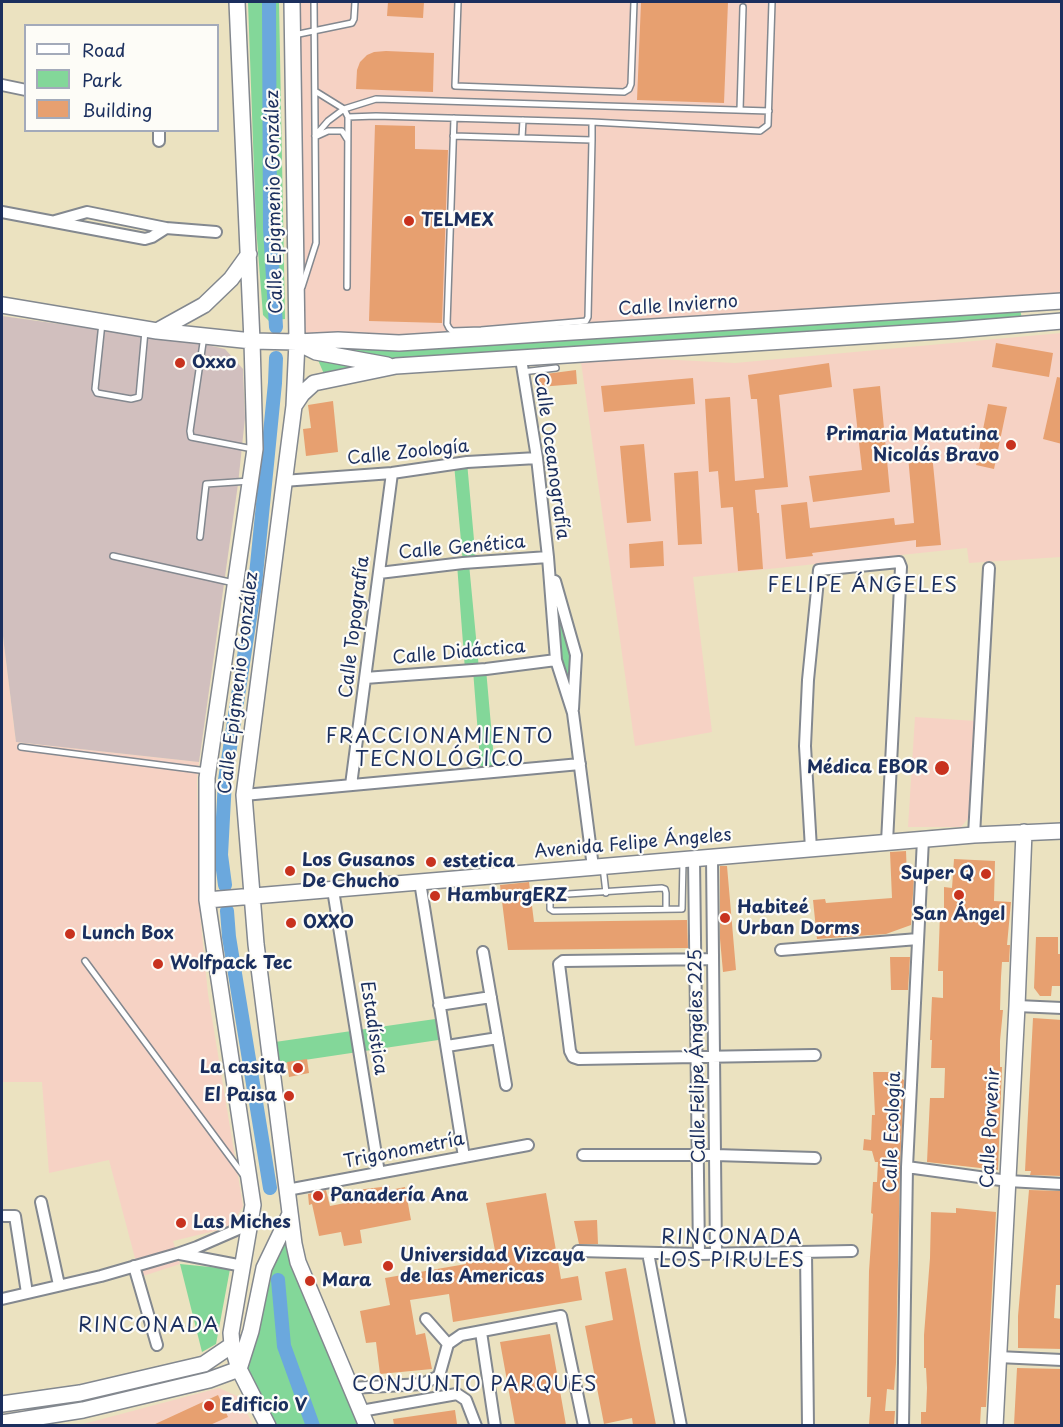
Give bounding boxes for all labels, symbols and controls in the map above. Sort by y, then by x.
legend [24,24,219,132]
text: Road [82,36,126,63]
text: Park [82,66,122,93]
street label: Calle Epigmenio González [262,90,288,314]
text: Building [82,96,152,123]
place label: TELMEX [421,210,494,232]
marker: TELMEX [402,214,416,228]
street label: Calle Invierno [617,291,739,321]
place label: Oxxo [192,352,236,374]
marker: Oxxo [173,356,187,370]
street label: Calle Oceanografía [529,371,573,541]
place label: Primaria Matutina Nicolás Bravo [826,424,999,466]
street label: Calle Zoología [346,436,470,470]
marker: Primaria Matutina Nicolás Bravo [1004,438,1018,452]
street label: Calle Genética [398,532,526,564]
street label: Calle Topografía [336,555,374,699]
street label: Calle Epigmenio González [215,571,263,795]
district label: FELIPE ÁNGELES [767,574,959,598]
street label: Calle Didáctica [392,636,526,670]
district label: FRACCIONAMIENTO TECNOLÓGICO [327,725,553,772]
place label: Médica EBOR [807,757,928,779]
marker: Médica EBOR [933,759,951,777]
street label: Avenida Felipe Ángeles [533,825,733,863]
place label: Los Gusanos De Chucho [302,850,415,892]
place label: estetica [443,851,515,873]
marker: estetica [424,855,438,869]
place label: Super Q [901,863,974,885]
marker: Los Gusanos De Chucho [283,864,297,878]
marker: Super Q [979,867,993,881]
place label: HamburgERZ [447,885,568,907]
marker: San Ángel [952,888,966,902]
marker: HamburgERZ [428,889,442,903]
place label: Habiteé Urban Dorms [737,897,860,940]
place label: San Ángel [913,904,1005,926]
marker: Habiteé Urban Dorms [718,911,732,925]
place label: OXXO [303,912,354,934]
marker: OXXO [284,916,298,930]
place label: Lunch Box [82,923,174,945]
marker: Lunch Box [63,927,77,941]
street label: Calle Felipe Ángeles 225 [685,949,711,1163]
place label: Wolfpack Tec [170,953,292,975]
marker: Wolfpack Tec [151,957,165,971]
street label: Estadística [355,980,391,1076]
place label: La casita [200,1057,286,1079]
marker: La casita [291,1061,305,1075]
street label: Calle Porvenir [977,1067,1005,1189]
street label: Calle Ecología [880,1071,906,1193]
place label: El Paisa [204,1085,277,1107]
marker: El Paisa [282,1089,296,1103]
street label: Trigonometría [342,1129,466,1173]
place label: Panadería Ana [330,1185,468,1207]
marker: Panadería Ana [311,1189,325,1203]
place label: Las Miches [193,1212,291,1234]
marker: Las Miches [174,1216,188,1230]
district label: RINCONADA LOS PIRULES [659,1226,805,1273]
place label: Universidad Vizcaya de las Americas [400,1245,585,1288]
marker: Universidad Vizcaya de las Americas [381,1259,395,1273]
place label: Mara [322,1270,372,1292]
marker: Mara [303,1274,317,1288]
district label: RINCONADA [78,1314,220,1338]
district label: CONJUNTO PARQUES [353,1373,597,1397]
place label: Edificio V [221,1395,307,1417]
marker: Edificio V [202,1399,216,1413]

